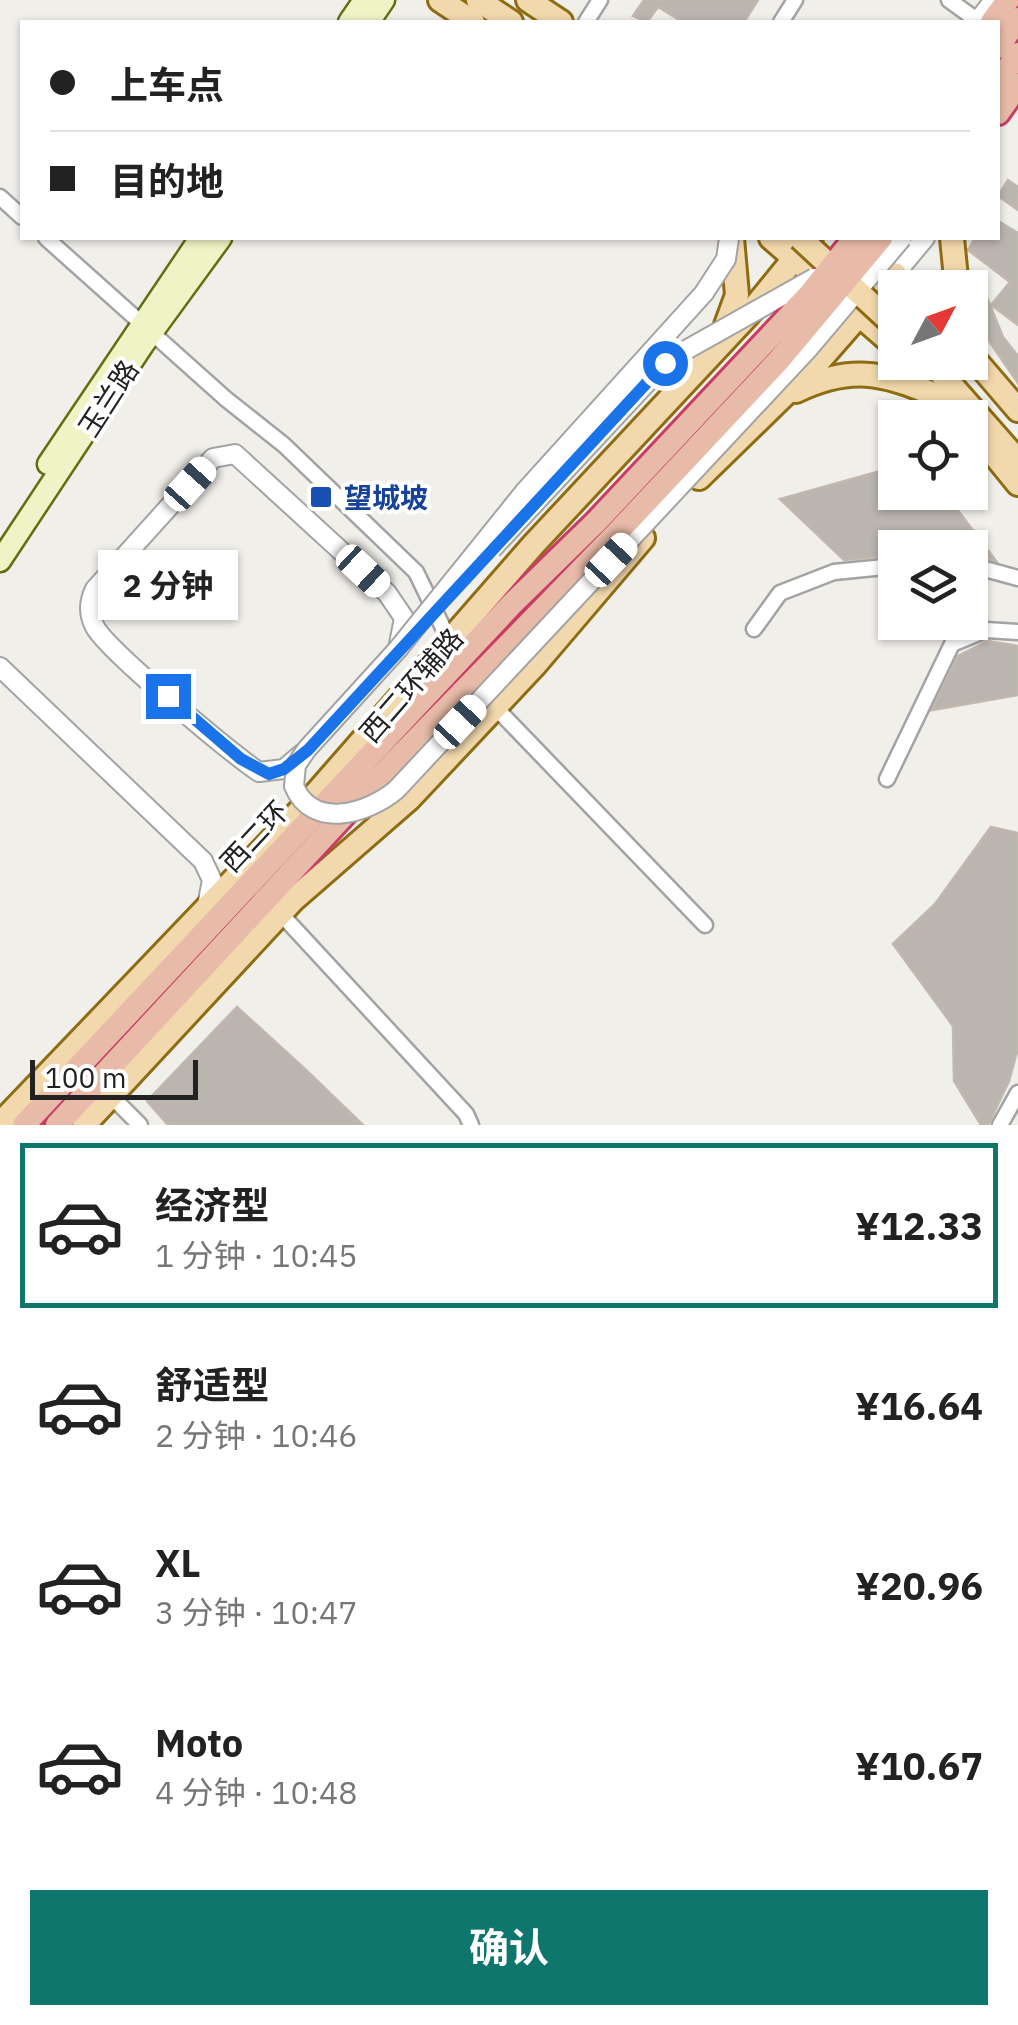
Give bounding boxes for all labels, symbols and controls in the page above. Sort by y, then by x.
text: 上车点 [110,60,224,109]
text: 目的地 [110,156,224,205]
north arrow [878,270,988,380]
map controls [878,270,988,640]
route start [643,341,688,386]
street label: 玉兰路 [70,353,146,443]
button: locate [878,400,988,510]
car [159,452,221,516]
place label: 望城坡 [344,479,428,516]
marker: 望城坡 [308,484,334,510]
car [580,528,642,592]
button: layers [878,530,988,640]
car [331,540,395,602]
callout: 2 分钟 [98,551,238,621]
text: 2 分钟 [123,564,213,606]
street label: 西二环辅路 [351,620,471,750]
route end [146,674,191,719]
car [429,690,491,754]
street label: 西二环 [212,793,296,879]
scale bar [30,1055,198,1100]
text: 100 m [45,1059,126,1096]
text: 经济型 [155,1180,269,1229]
icon: car [35,1181,125,1271]
text: ¥12.33 [855,1201,983,1250]
text: 1 分钟 · 10:45 [155,1234,357,1276]
text: 舒适型 [155,1360,269,1409]
icon: car [35,1361,125,1451]
text: ¥16.64 [855,1381,983,1430]
text: 2 分钟 · 10:46 [155,1414,357,1456]
text: XL [155,1538,201,1587]
icon: car [35,1541,125,1631]
text: ¥20.96 [855,1561,983,1610]
text: 3 分钟 · 10:47 [155,1591,357,1633]
text: Moto [155,1718,243,1767]
icon: car [35,1721,125,1811]
text: ¥10.67 [855,1741,983,1790]
text: 4 分钟 · 10:48 [155,1771,357,1813]
button: 确认 [30,1890,988,2005]

